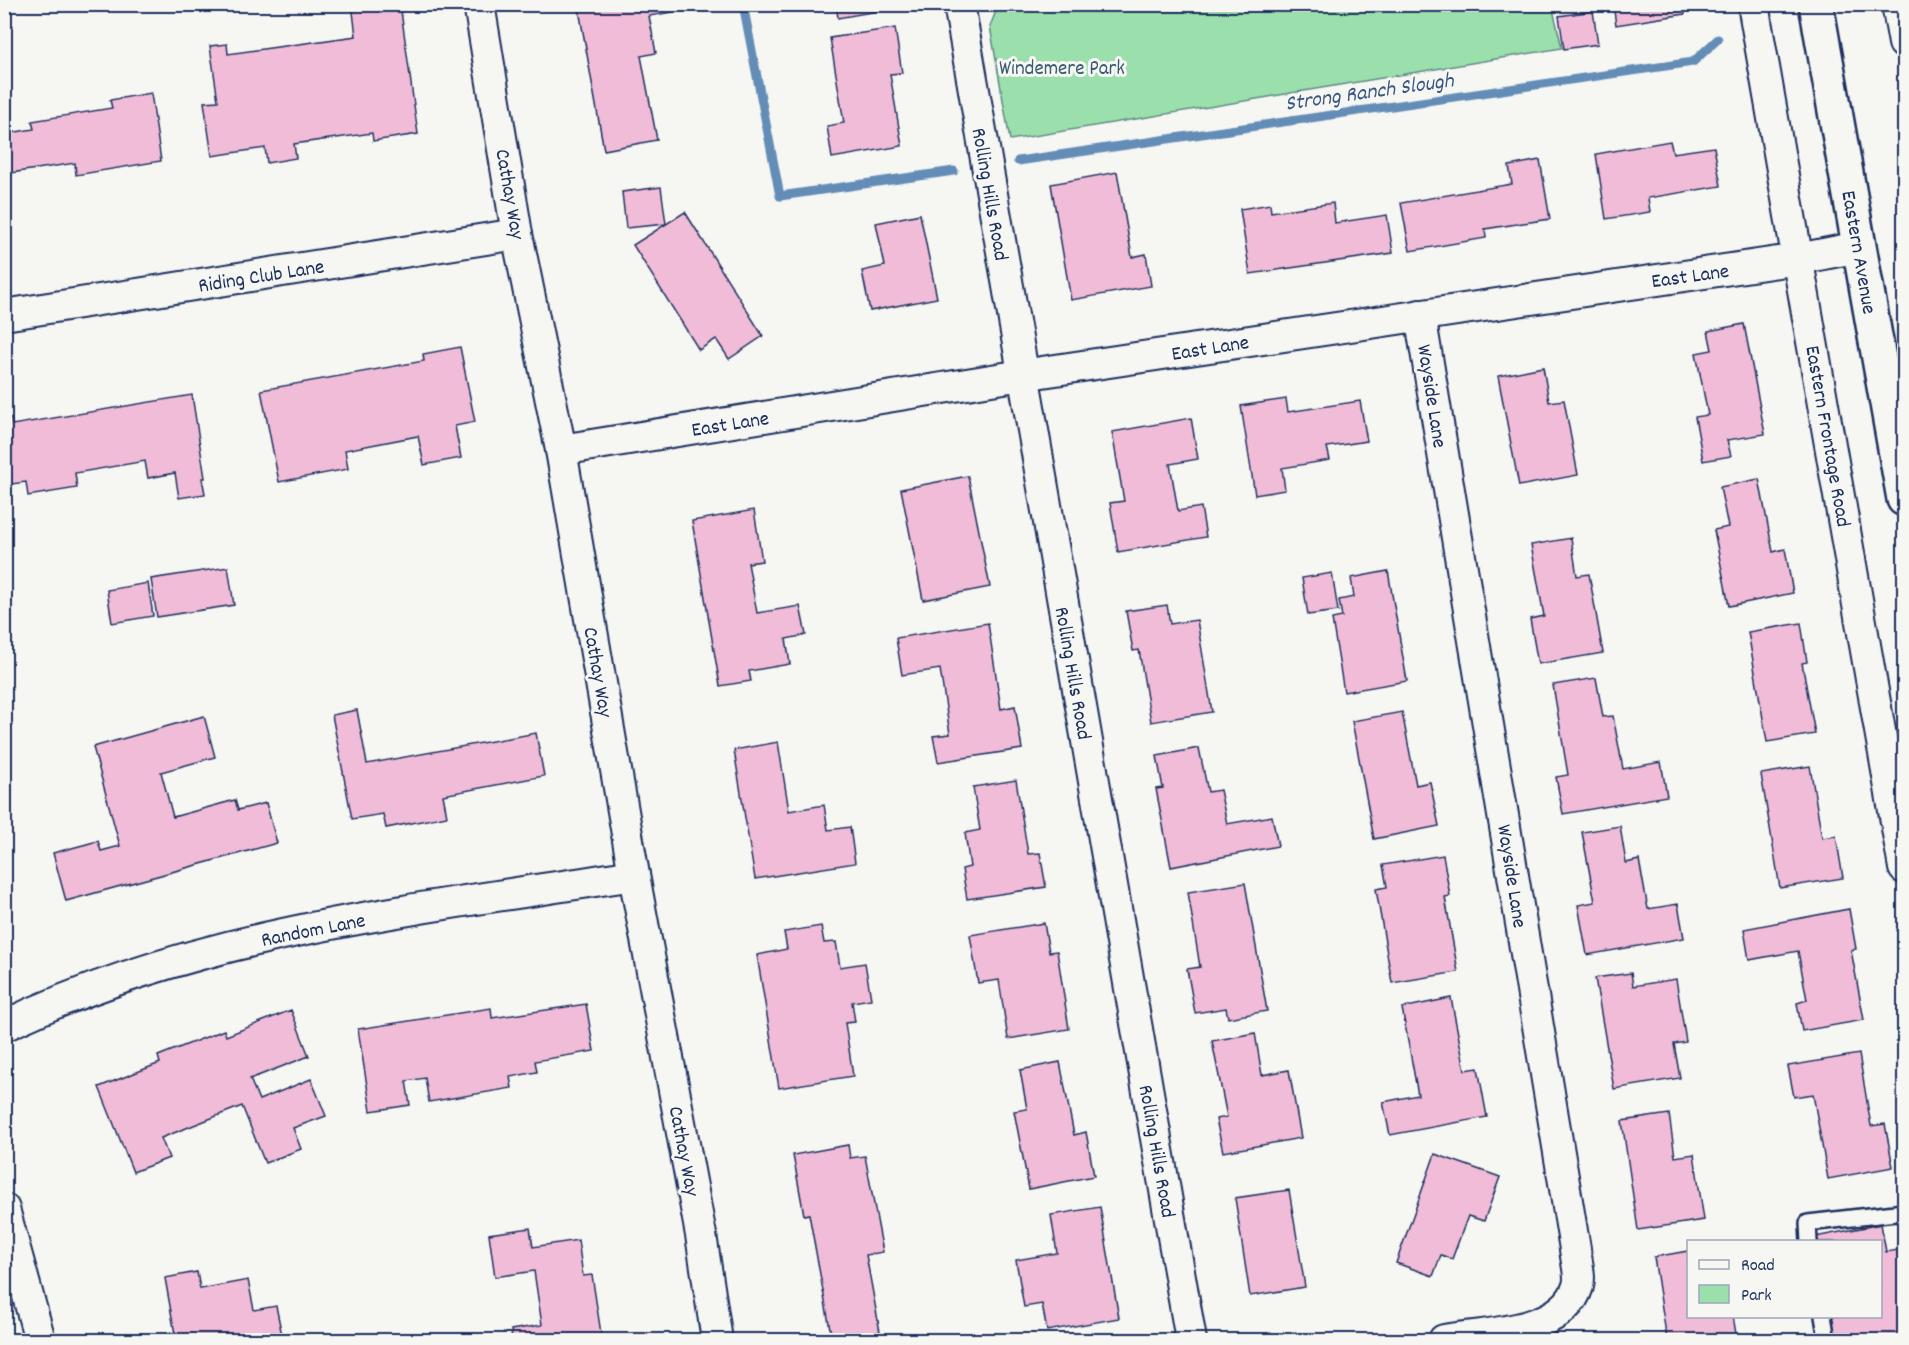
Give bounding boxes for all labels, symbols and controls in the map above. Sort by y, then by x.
park label: Windemere Park [999,55,1125,85]
water label: Strong Ranch Slough [1283,66,1457,121]
street label: Rolling Hills Road [962,126,1015,263]
street label: Cathay Way [485,147,531,242]
street label: Eastern Avenue [1831,188,1883,317]
street label: Riding Club Lane [196,253,327,303]
street label: East Lane [1650,258,1731,298]
street label: East Lane [1170,329,1251,371]
street label: Wayside Lane [1407,343,1453,450]
street label: Eastern Frontage Road [1795,343,1857,530]
street label: East Lane [690,405,771,447]
street label: Rolling Hills Road [1045,605,1098,742]
street label: Cathay Way [573,625,619,720]
street label: Wayside Lane [1487,823,1533,930]
street label: Random Lane [259,907,368,957]
street label: Rolling Hills Road [1129,1083,1182,1220]
street label: Cathay Way [659,1104,706,1200]
legend [1687,1240,1882,1318]
text: Road [1741,1254,1775,1279]
text: Park [1741,1284,1772,1309]

